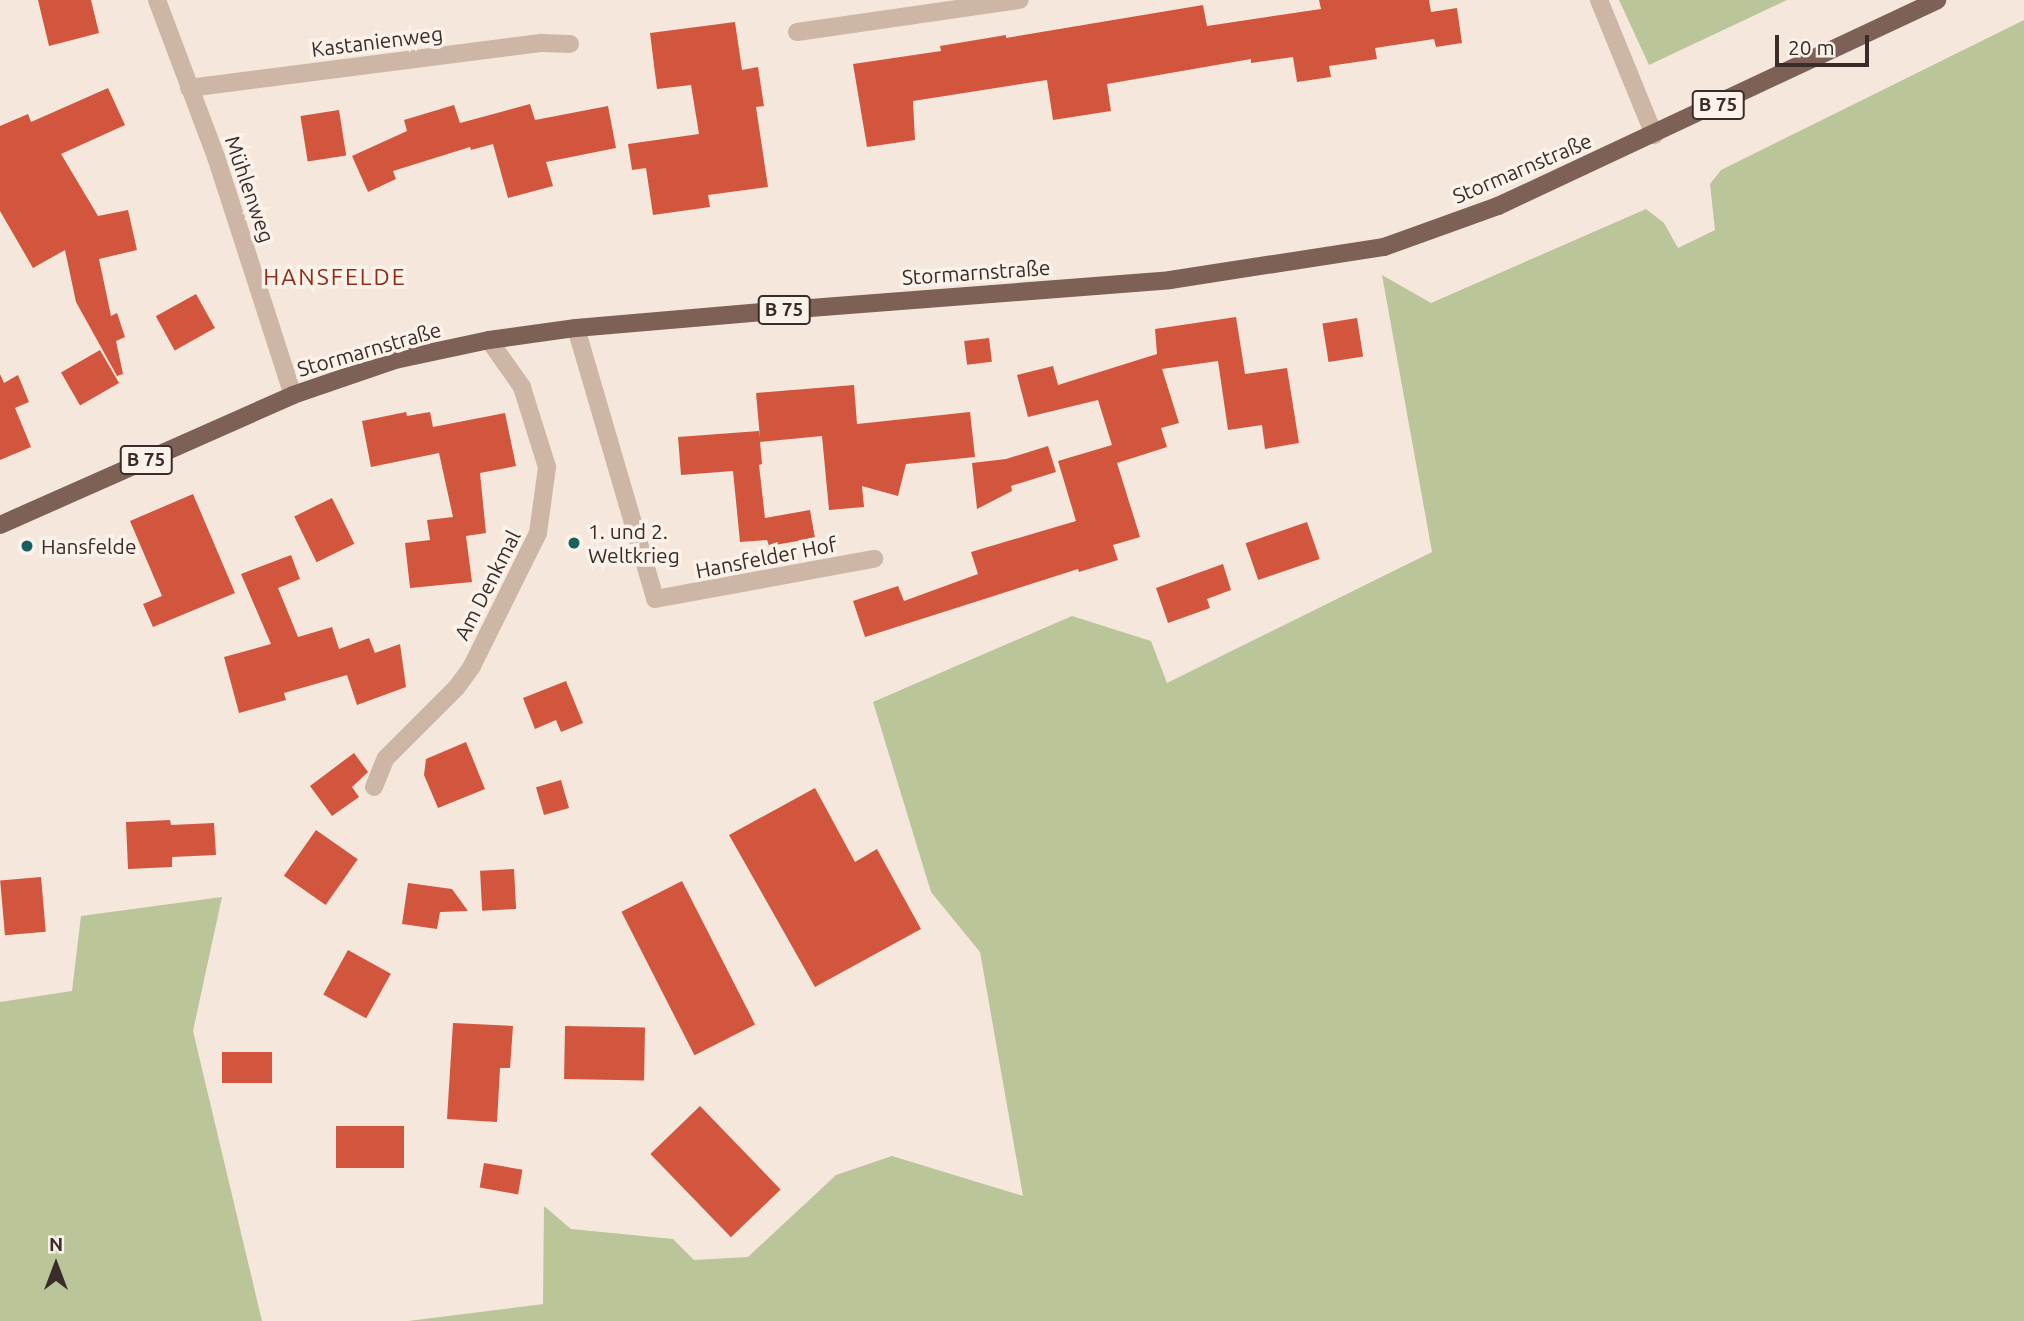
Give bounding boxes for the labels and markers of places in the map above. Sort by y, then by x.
place label: 1. und 2. Weltkrieg [588,518,680,568]
place label: Hansfelde [41,533,136,559]
marker: 1. und 2. Weltkrieg [566,535,582,551]
marker: Hansfelde [19,538,35,554]

